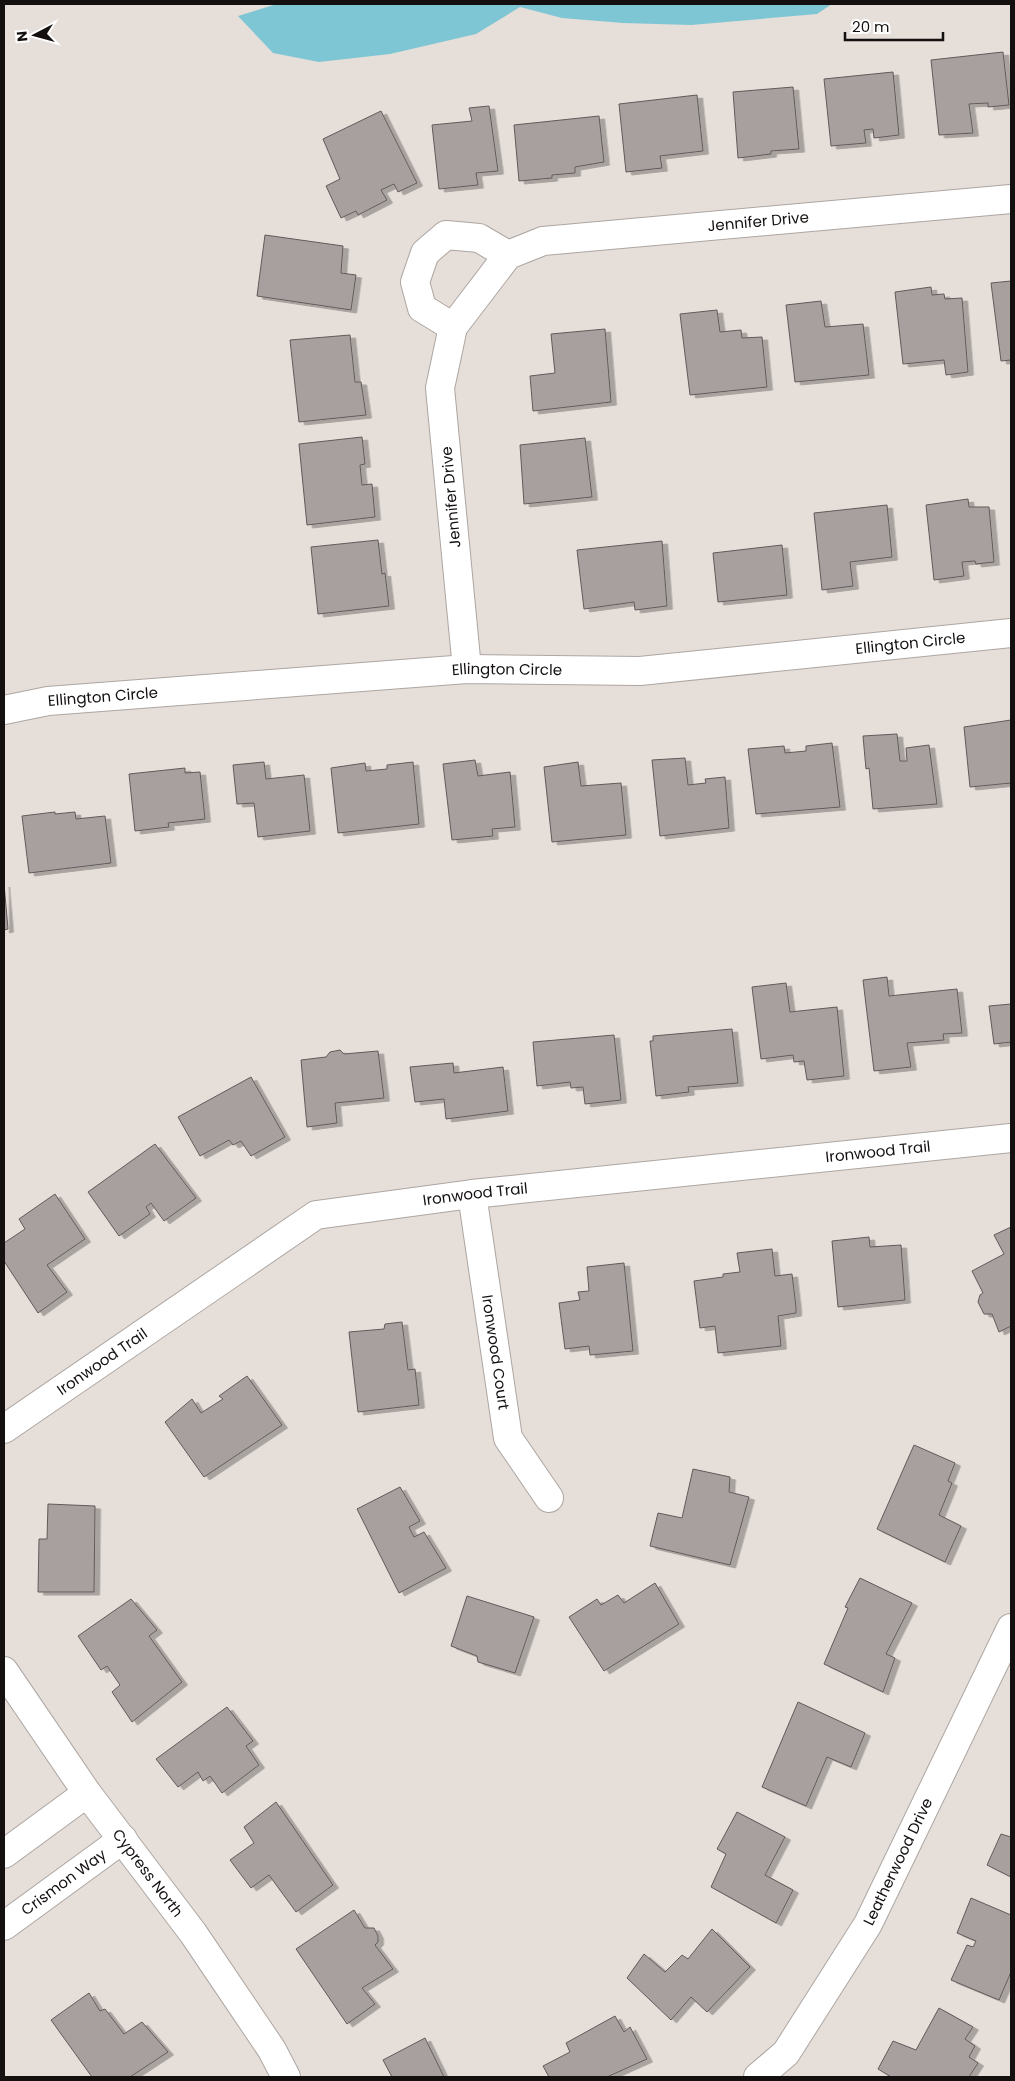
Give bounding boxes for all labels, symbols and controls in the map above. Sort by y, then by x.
north arrow [10,10,60,60]
scale bar [845,10,942,42]
text: 20 m [852,16,890,37]
text: N [12,30,33,43]
street label: Jennifer Drive [707,206,810,236]
street label: Jennifer Drive [436,446,465,549]
street label: Ellington Circle [854,627,966,659]
street label: Ellington Circle [451,658,562,680]
street label: Ellington Circle [47,682,159,711]
street label: Ironwood Trail [824,1135,932,1167]
street label: Ironwood Trail [421,1177,529,1211]
street label: Ironwood Court [477,1293,515,1411]
street label: Ironwood Trail [52,1323,151,1400]
street label: Leatherwood Drive [858,1794,937,1929]
street label: Cypress North [108,1824,188,1921]
street label: Crismon Way [17,1843,111,1920]

